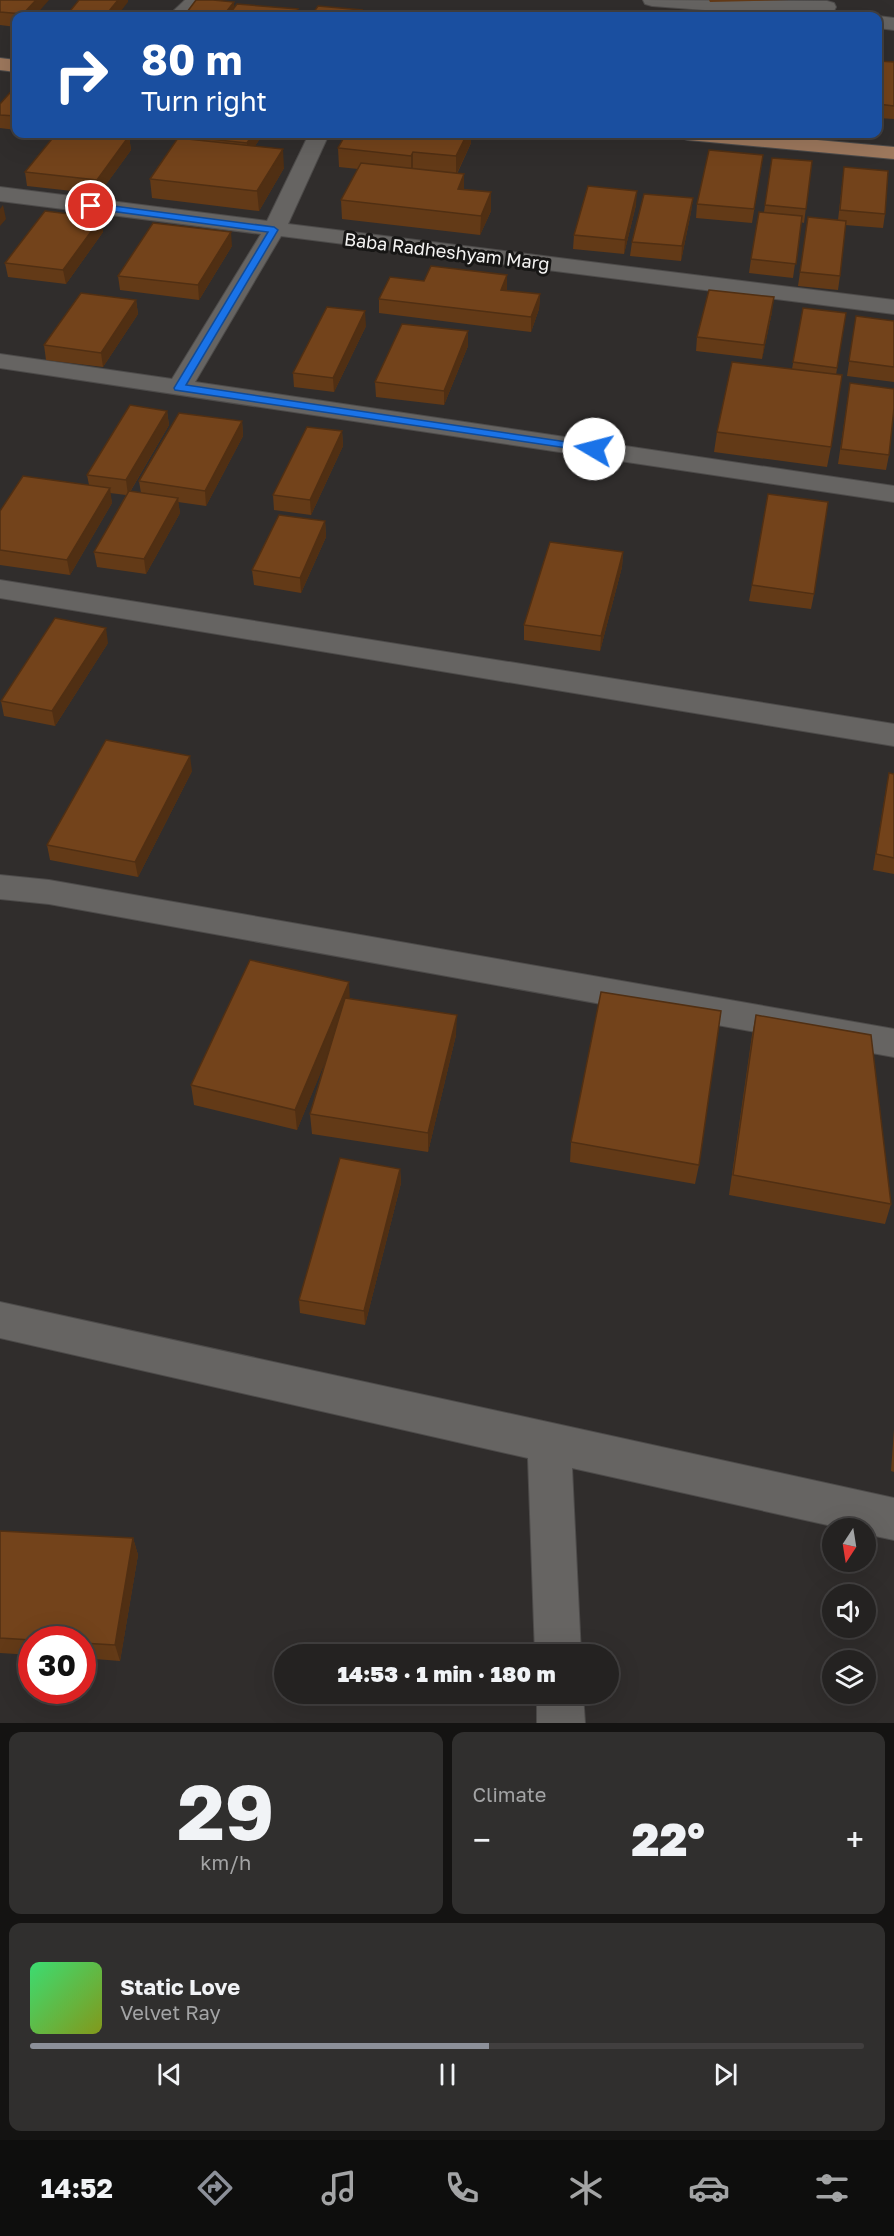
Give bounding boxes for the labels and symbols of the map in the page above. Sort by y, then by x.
pin [65,180,116,231]
street label: Baba Radheshyam Marg [343,227,551,275]
position arrow [562,417,626,481]
north arrow [822,1518,876,1572]
speed limit sign: 30 [18,1626,96,1704]

